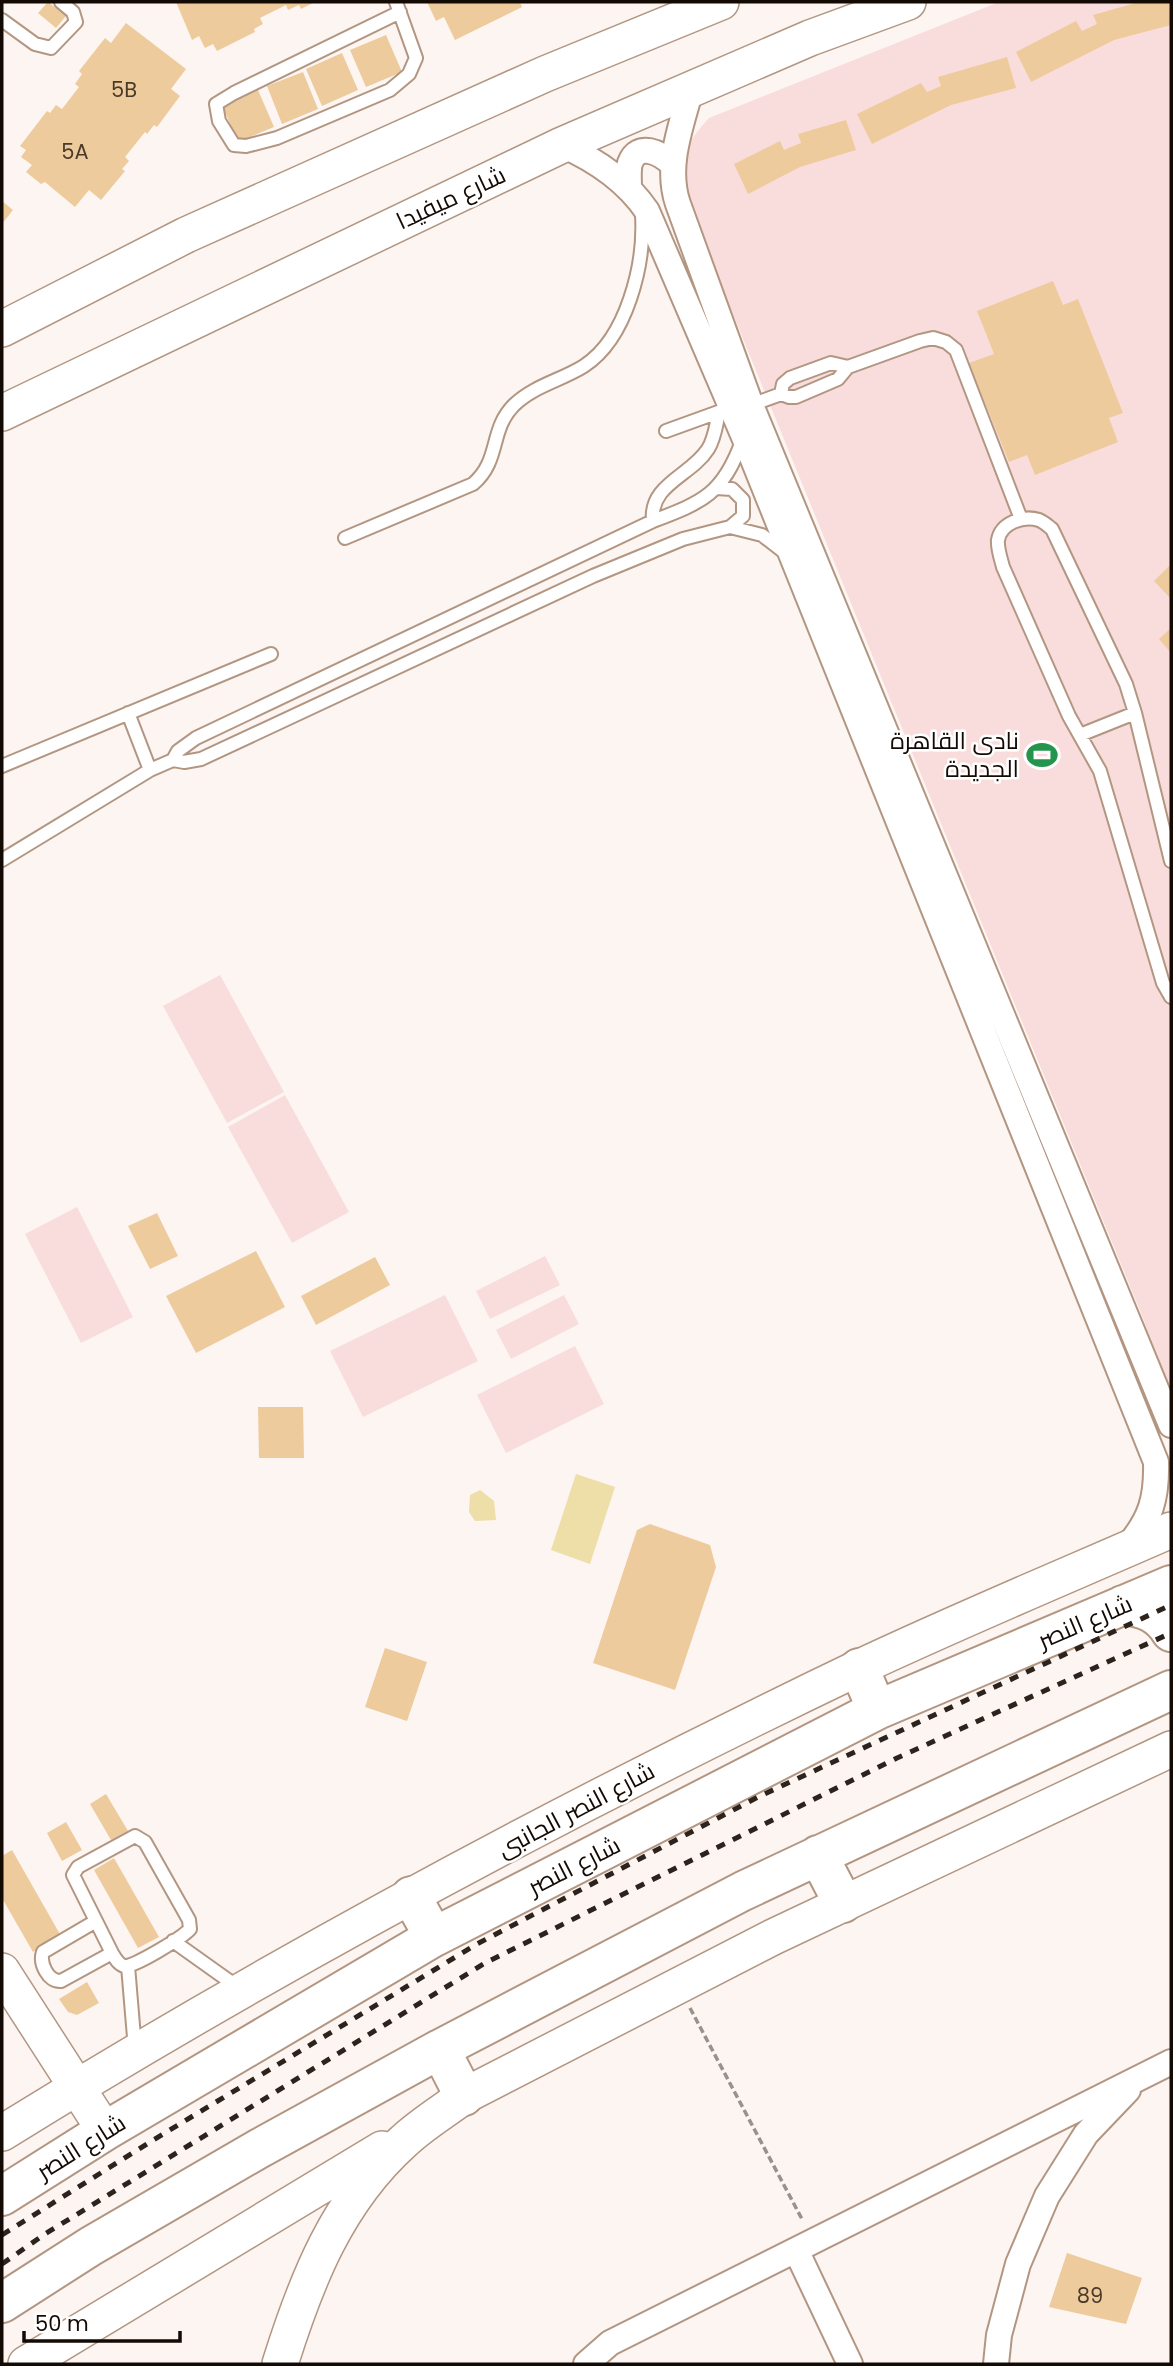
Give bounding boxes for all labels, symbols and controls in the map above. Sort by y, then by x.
house number: 5B [111,75,137,104]
house number: 5A [61,137,89,166]
street label: شارع ميفيدا [391,158,511,237]
place label: نادى القاهرة الجديدة [890,724,1019,785]
sports icon: نادى القاهرة الجديدة [1025,738,1059,772]
street label: شارع النصر [1031,1587,1137,1657]
street label: شارع النصر الجانبى [491,1754,660,1865]
street label: شارع النصر [520,1828,626,1904]
street label: شارع النصر [28,2106,132,2188]
house number: 89 [1077,2281,1103,2310]
scale bar [24,2300,180,2344]
text: 50 m [35,2309,89,2338]

